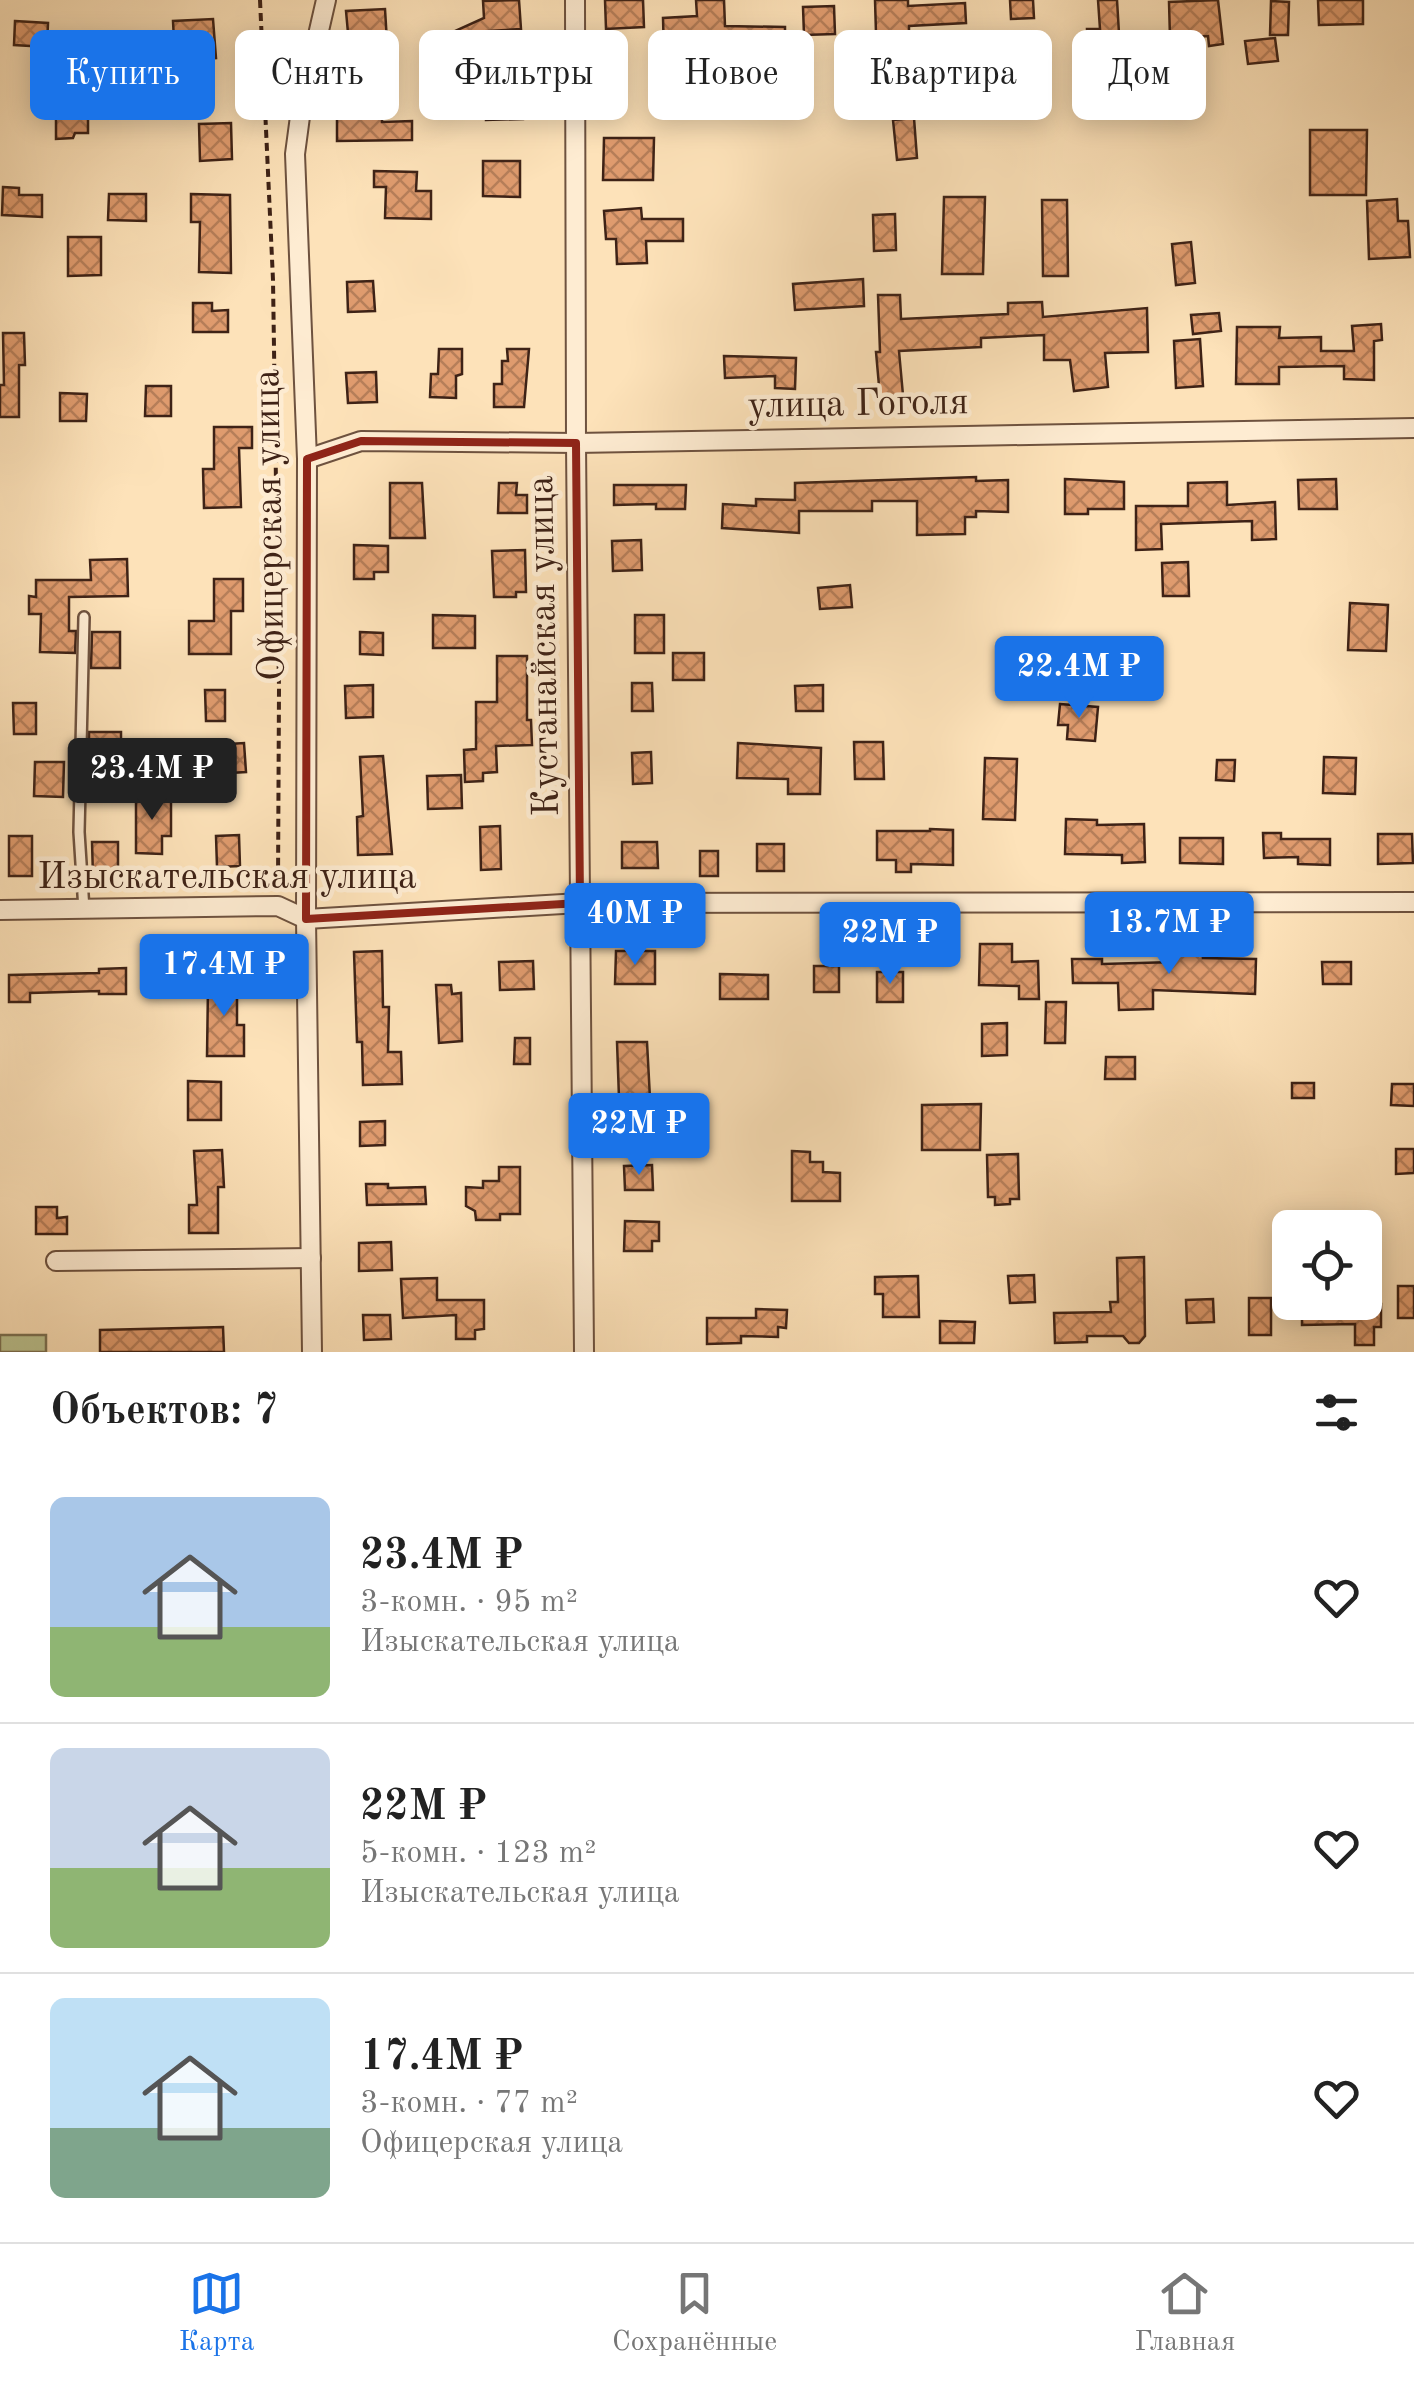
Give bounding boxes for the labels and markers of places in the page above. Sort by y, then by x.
pin: 22.4M ₽ [987,636,1171,721]
pin: 23.4M ₽ [60,738,244,823]
pin: 40M ₽ [565,883,705,968]
pin: 13.7M ₽ [1077,892,1261,977]
pin: 22M ₽ [820,902,960,987]
pin: 17.4M ₽ [132,934,316,1019]
pin: 22M ₽ [569,1093,709,1178]

